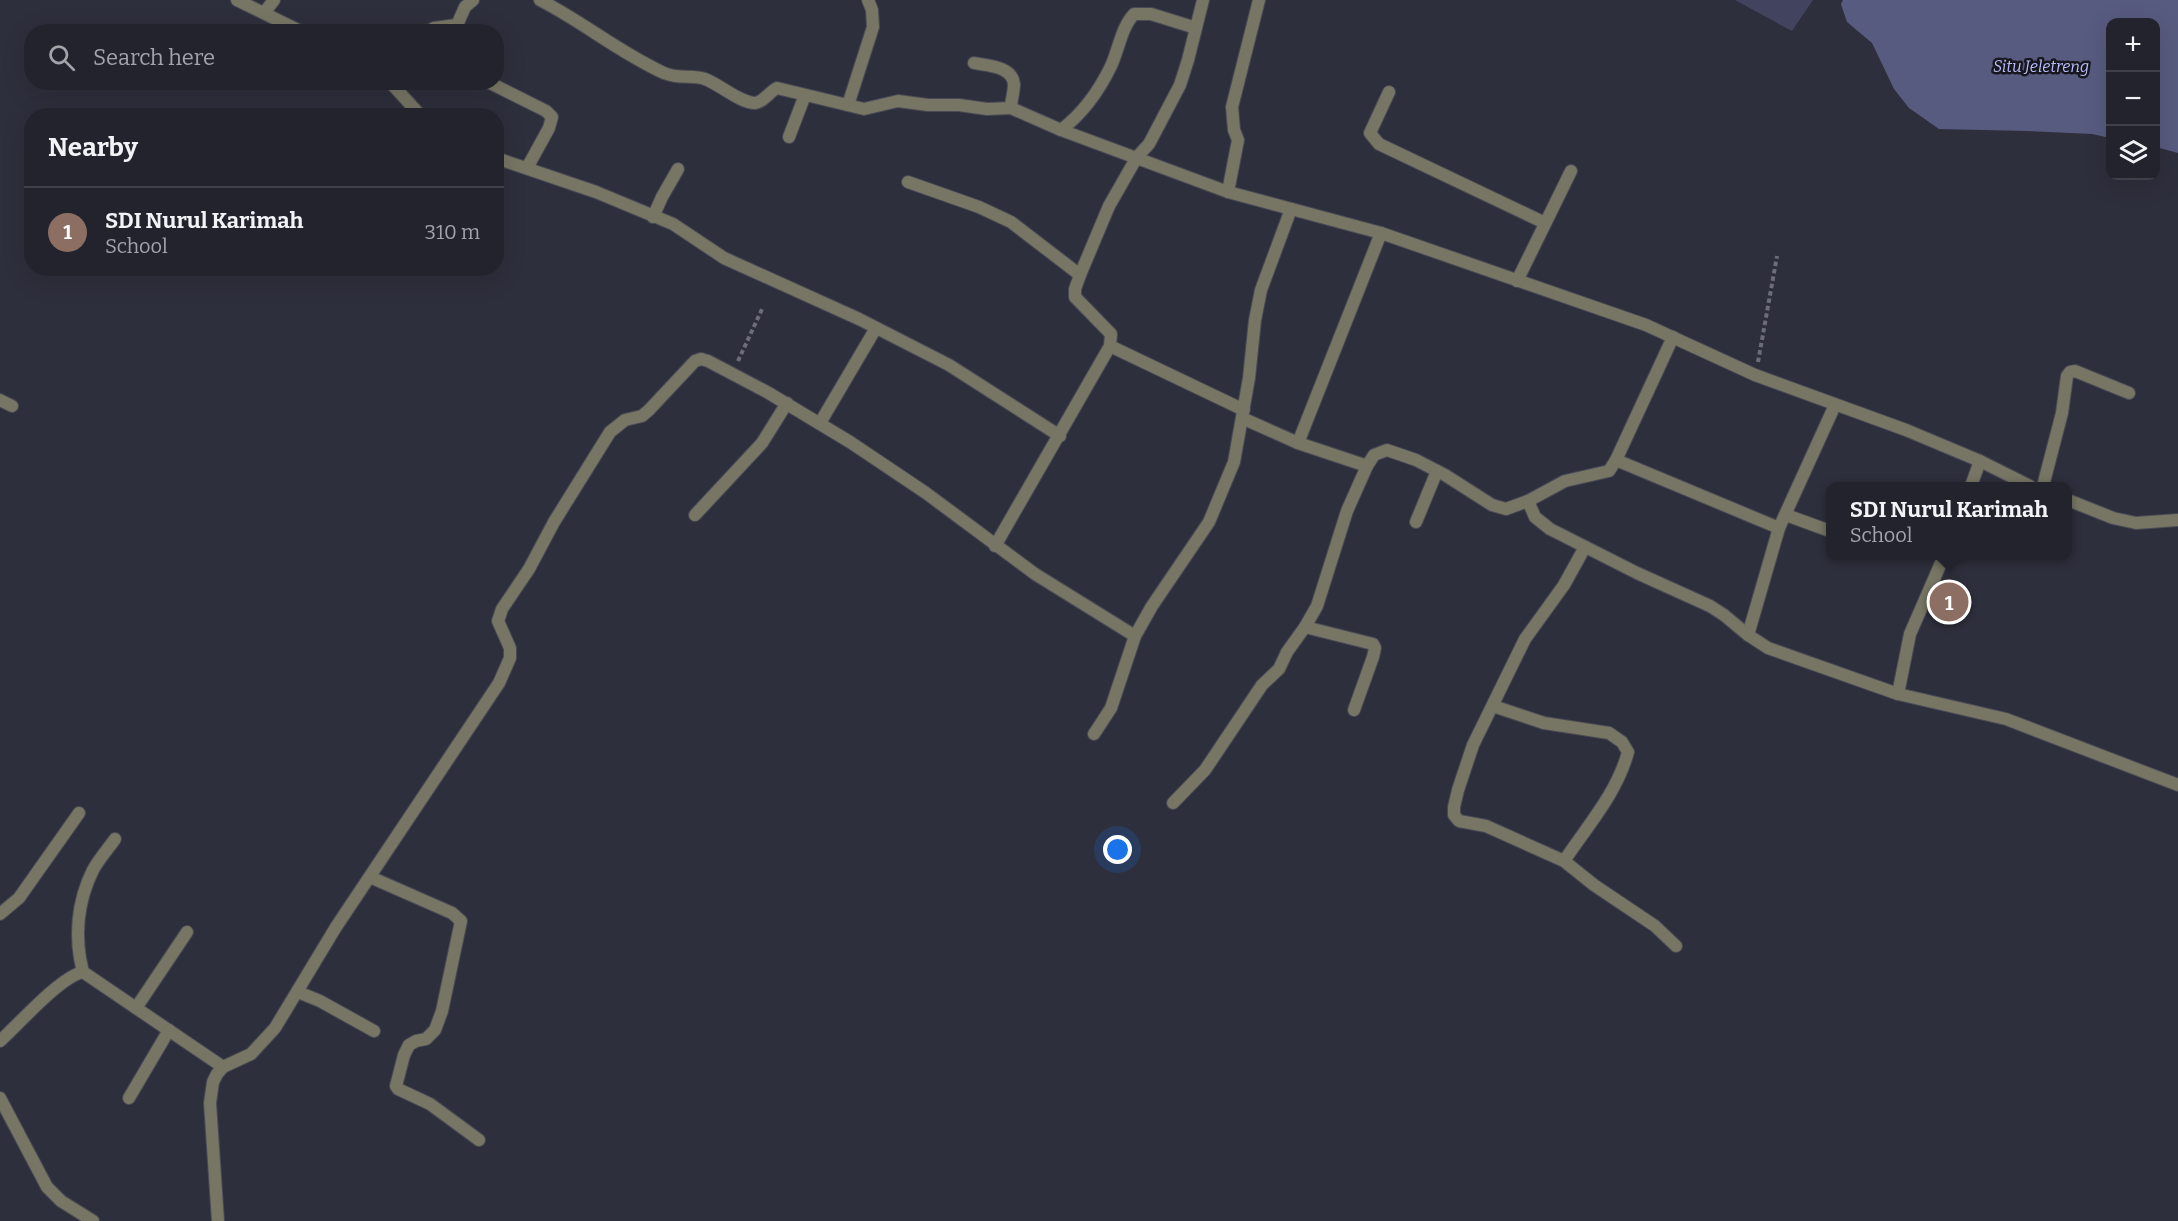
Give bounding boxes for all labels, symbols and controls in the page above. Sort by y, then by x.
map controls [2106,18,2160,180]
button: + [2106,18,2160,72]
search box [24,24,504,90]
icon: search [45,41,78,74]
text: Search here [93,44,215,71]
water label: Situ Jeletreng [1993,57,2089,76]
button: − [2106,72,2160,126]
button: layers [2106,126,2160,180]
text: Nearby [48,132,138,163]
text: SDI Nurul Karimah [105,207,303,234]
text: 1 [63,220,72,244]
text: 310 m [425,220,480,244]
text: School [105,234,168,258]
popup [1826,482,2072,560]
text: SDI Nurul Karimah [1850,496,2048,523]
text: School [1850,523,1913,547]
pin: 1 [1930,580,1968,624]
your location [1103,835,1132,864]

